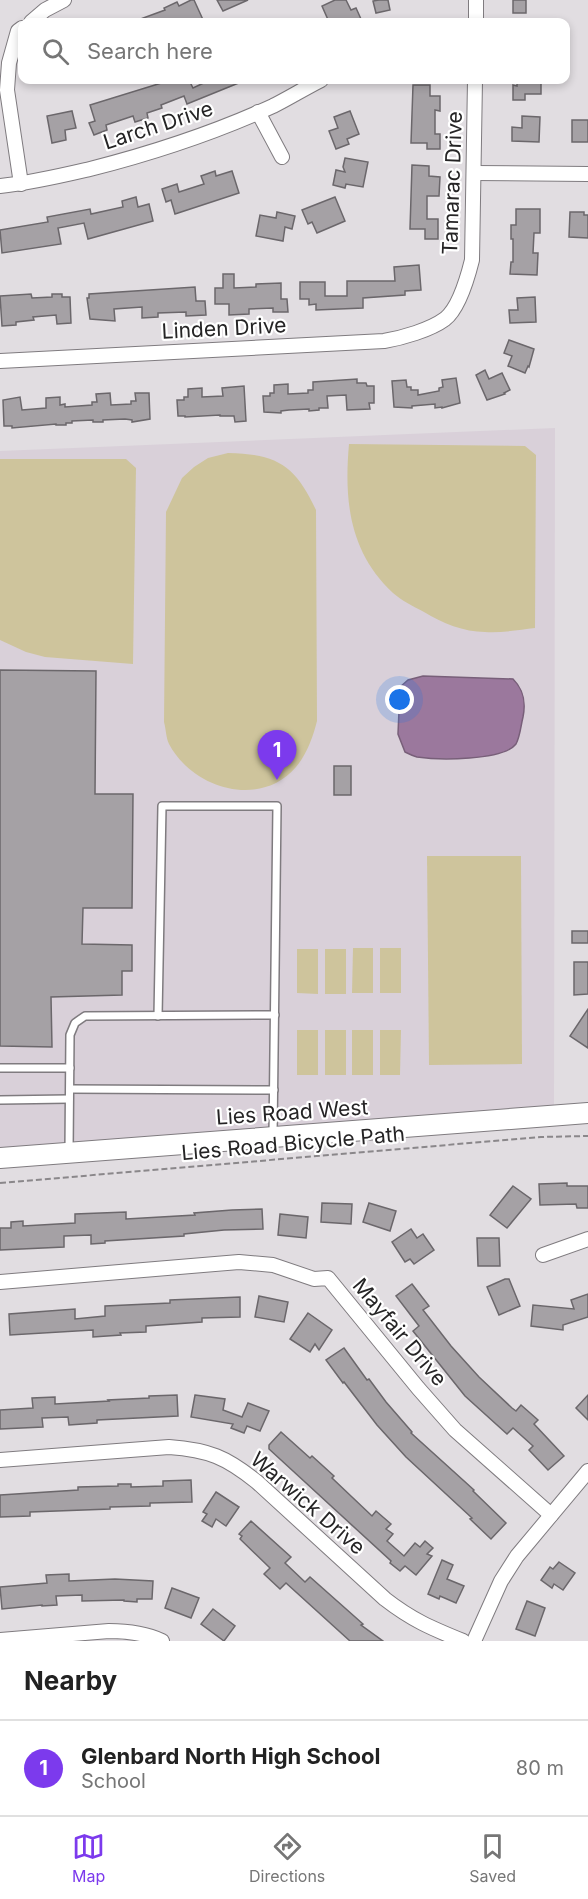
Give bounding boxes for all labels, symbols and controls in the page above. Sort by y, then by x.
search box [18,18,570,84]
icon: search [39,35,72,68]
text: Search here [87,38,213,64]
street label: Larch Drive [100,96,216,154]
street label: Tamarac Drive [437,111,467,255]
street label: Linden Drive [161,312,287,344]
your location [385,685,414,714]
pin: 1 [258,730,296,780]
street label: Lies Road West [215,1094,369,1130]
street label: Lies Road Bicycle Path [180,1121,406,1165]
street label: Mayfair Drive [348,1273,452,1391]
street label: Warwick Drive [246,1447,370,1559]
text: Nearby [24,1665,117,1696]
text: Glenbard North High School [81,1743,381,1769]
text: 1 [39,1756,48,1780]
text: 80 m [516,1756,564,1780]
text: School [81,1769,146,1793]
tab: Map [72,1830,105,1886]
tab: Directions [249,1830,325,1886]
tab: Saved [469,1830,516,1886]

